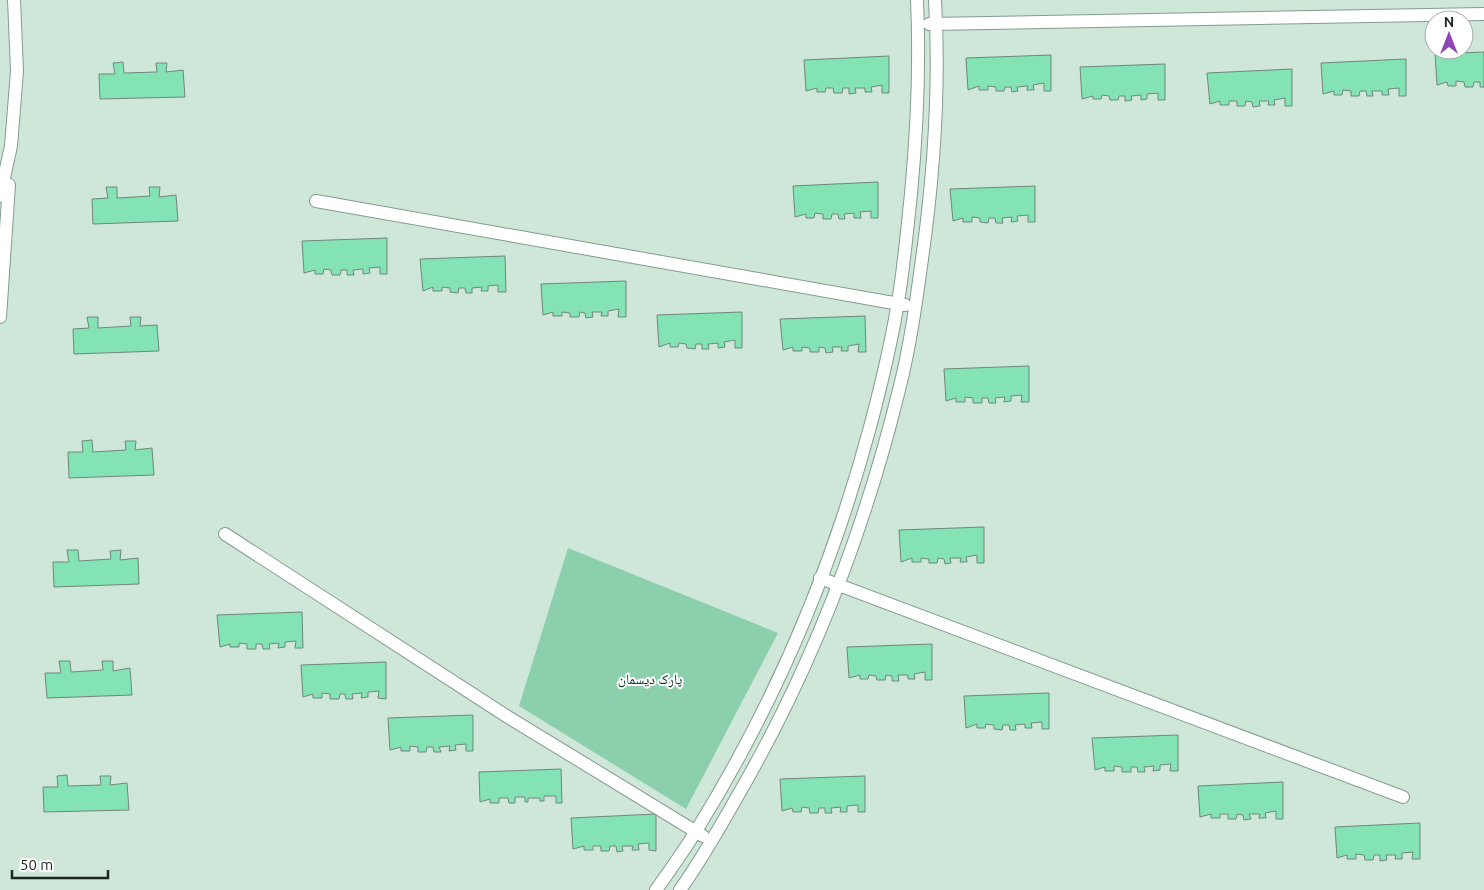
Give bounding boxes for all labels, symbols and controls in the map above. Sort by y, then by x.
north arrow [1424,10,1474,60]
text: N [1444,14,1454,30]
park label: پارک دیسمان [618,671,682,688]
scale bar [12,848,109,880]
text: 50 m [20,856,53,873]

